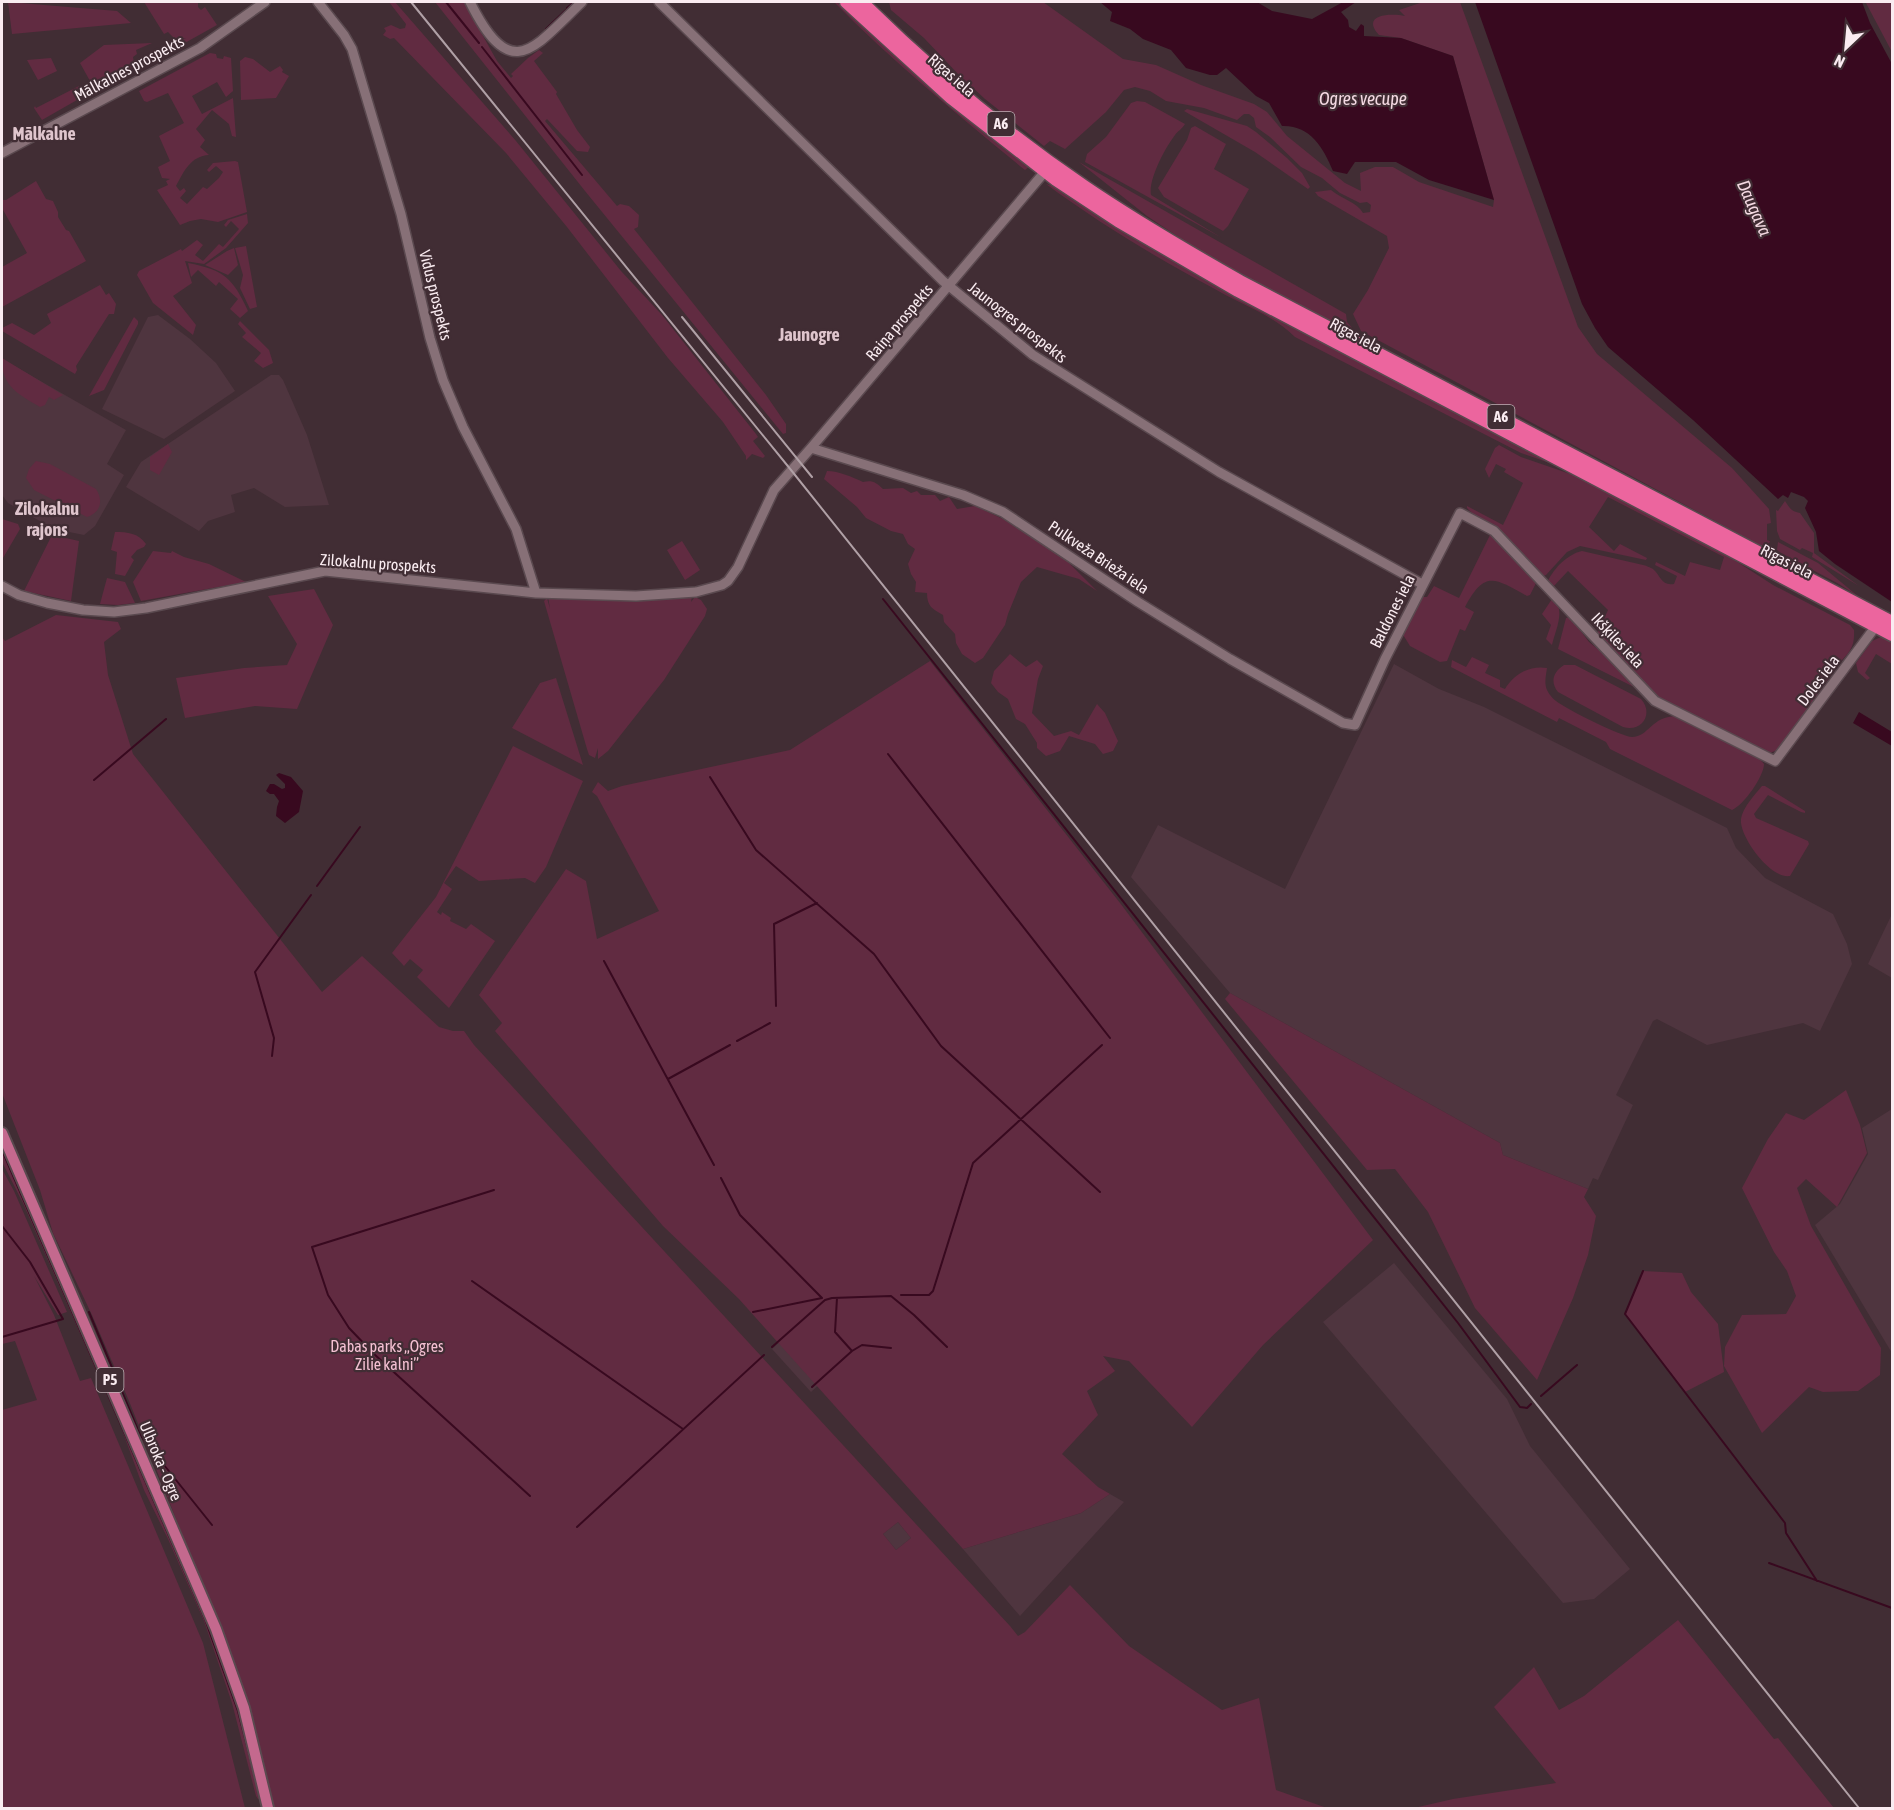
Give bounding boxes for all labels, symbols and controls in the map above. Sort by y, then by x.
north arrow [1816,18,1876,78]
street label: Mālkalnes prospekts [71,31,188,105]
street label: Rīgas iela [924,50,979,101]
text: N [1831,51,1848,72]
water label: Ogres vecupe [1319,88,1407,109]
road number: A6 [988,112,1014,136]
district label: Mālkalne [12,123,76,144]
water label: Daugava [1733,176,1776,240]
street label: Vidus prospekts [415,248,456,343]
street label: Jaunogres prospekts [965,278,1071,367]
street label: Raiņa prospekts [862,280,937,364]
street label: Rīgas iela [1327,314,1385,357]
district label: Jaunogre [777,324,840,345]
road number: A6 [1488,405,1514,429]
district label: Zilokalnu rajons [15,498,79,540]
street label: Pulkveža Brieža iela [1045,517,1153,597]
street label: Rīgas iela [1757,540,1816,583]
street label: Zilokalnu prospekts [319,550,437,577]
street label: Baldones iela [1366,571,1418,651]
street label: Ikšķiles iela [1587,609,1648,672]
street label: Doles iela [1793,651,1843,709]
park label: Dabas parks „Ogres Zilie kalni” [330,1337,444,1373]
road number: P5 [96,1368,124,1392]
street label: Ulbroka - Ogre [135,1419,186,1504]

